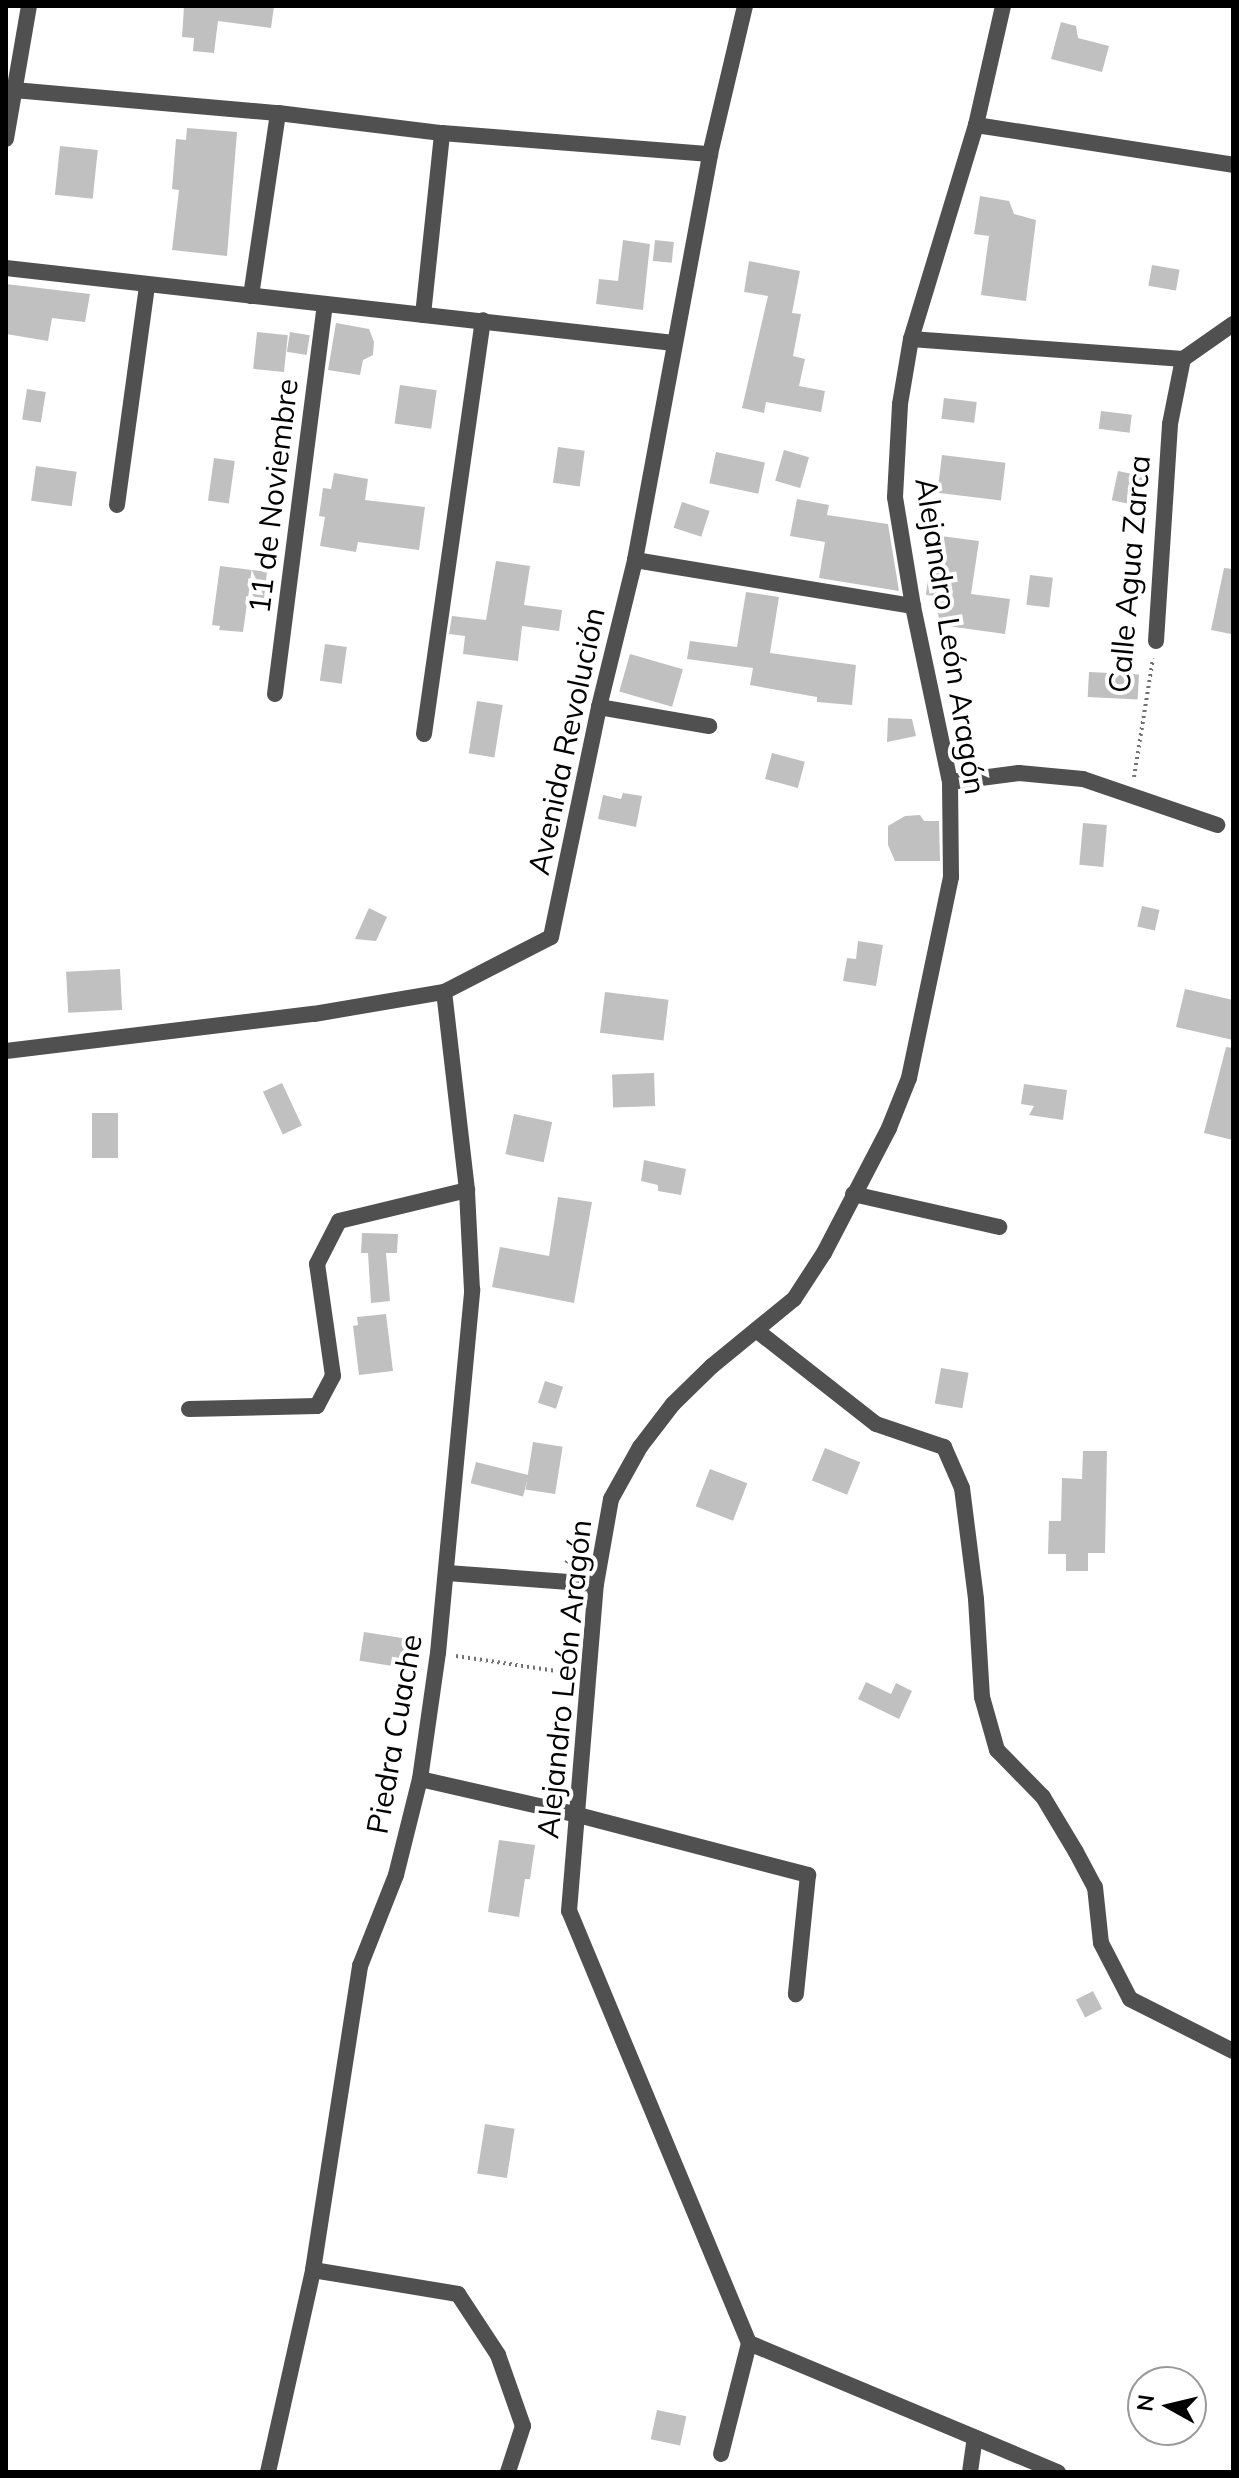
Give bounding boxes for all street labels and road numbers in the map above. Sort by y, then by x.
street label: 11 de Noviembre [241,377,305,615]
street label: Calle Agua Zarca [1101,454,1157,694]
street label: Alejandro León Aragón [908,475,994,797]
street label: Avenida Revolución [520,604,612,878]
street label: Alejandro León Aragón [529,1518,599,1840]
street label: Piedra Cuache [359,1632,429,1836]

